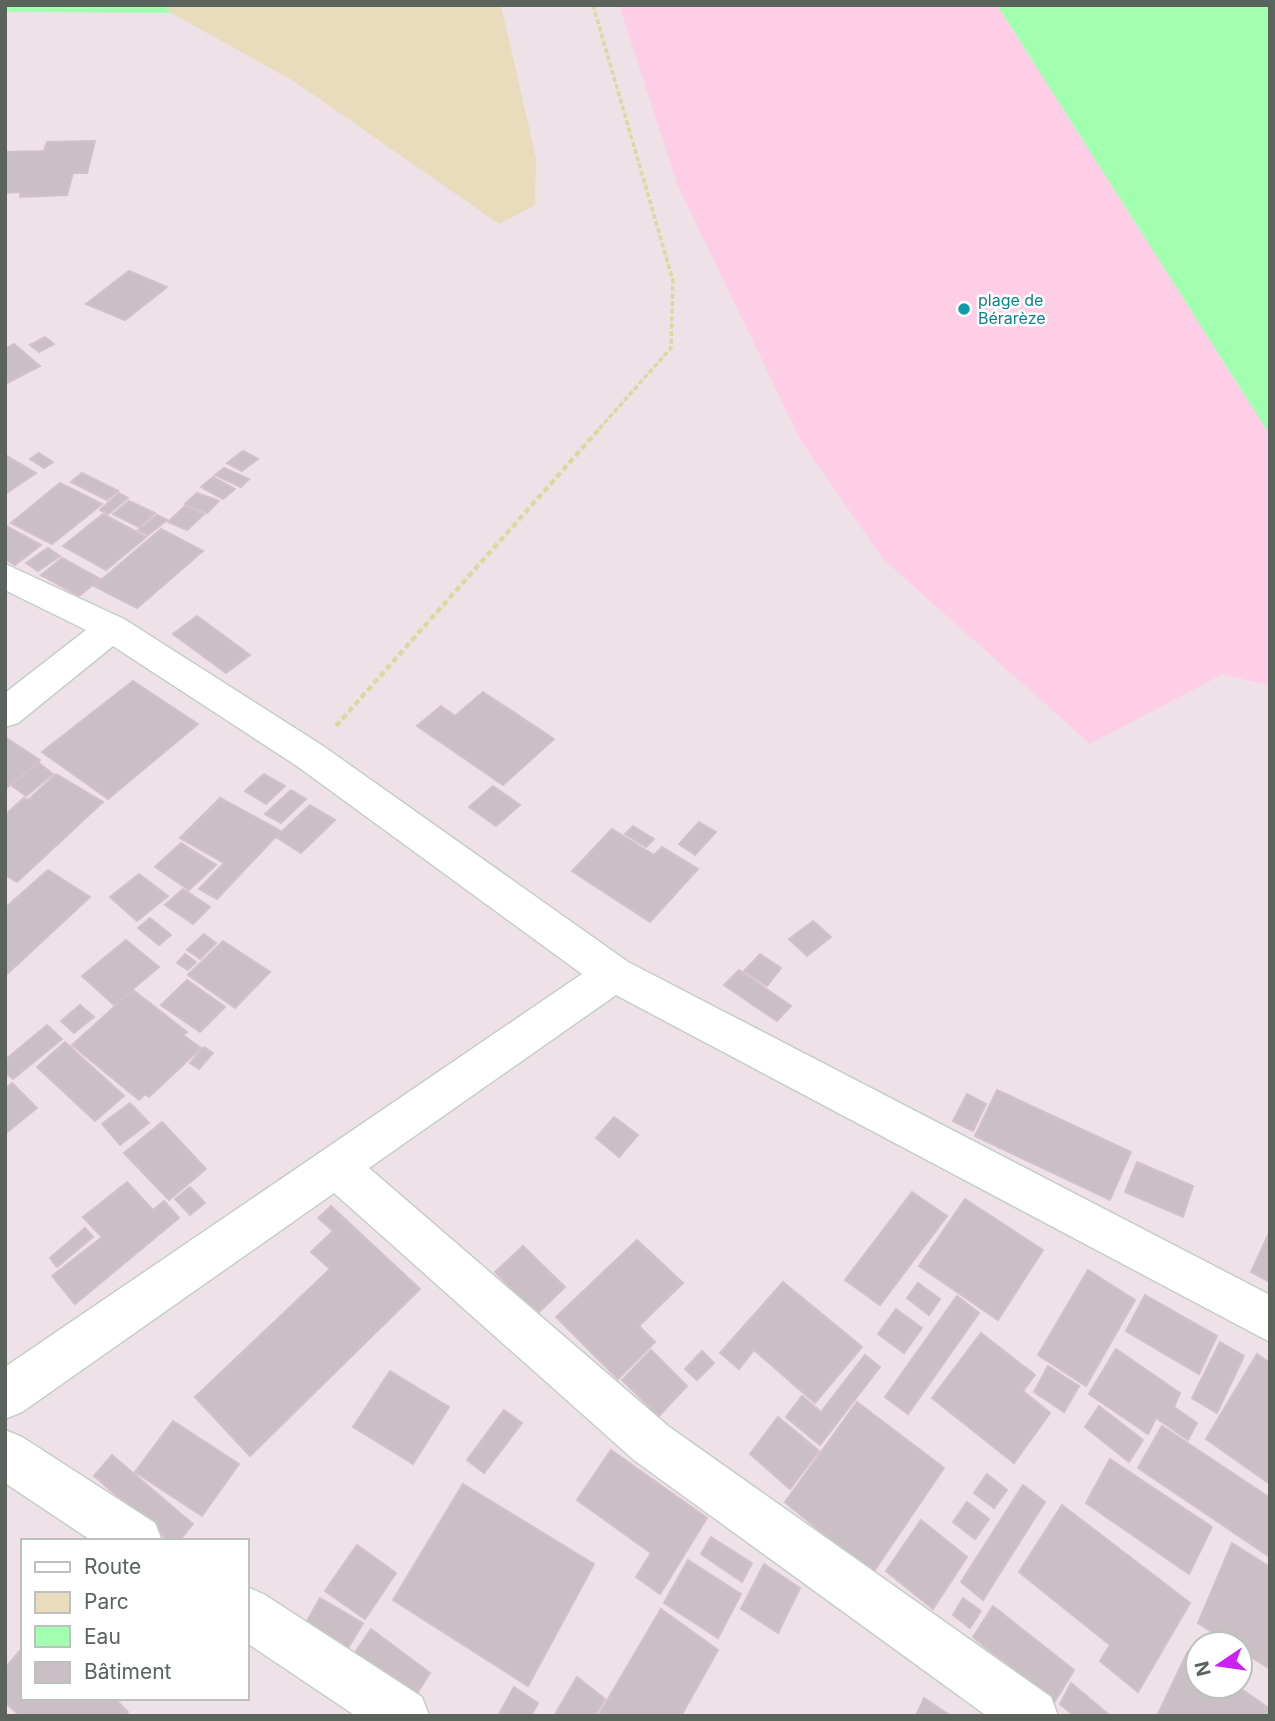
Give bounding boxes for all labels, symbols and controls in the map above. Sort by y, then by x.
place label: plage de Bérarèze [978,290,1046,328]
marker: plage de Bérarèze [956,301,972,317]
legend [21,1539,248,1700]
text: Route [84,1554,141,1579]
text: Parc [84,1589,129,1614]
text: Eau [84,1624,121,1649]
north arrow [1184,1630,1254,1700]
text: Bâtiment [84,1659,172,1684]
text: N [1190,1659,1216,1678]

